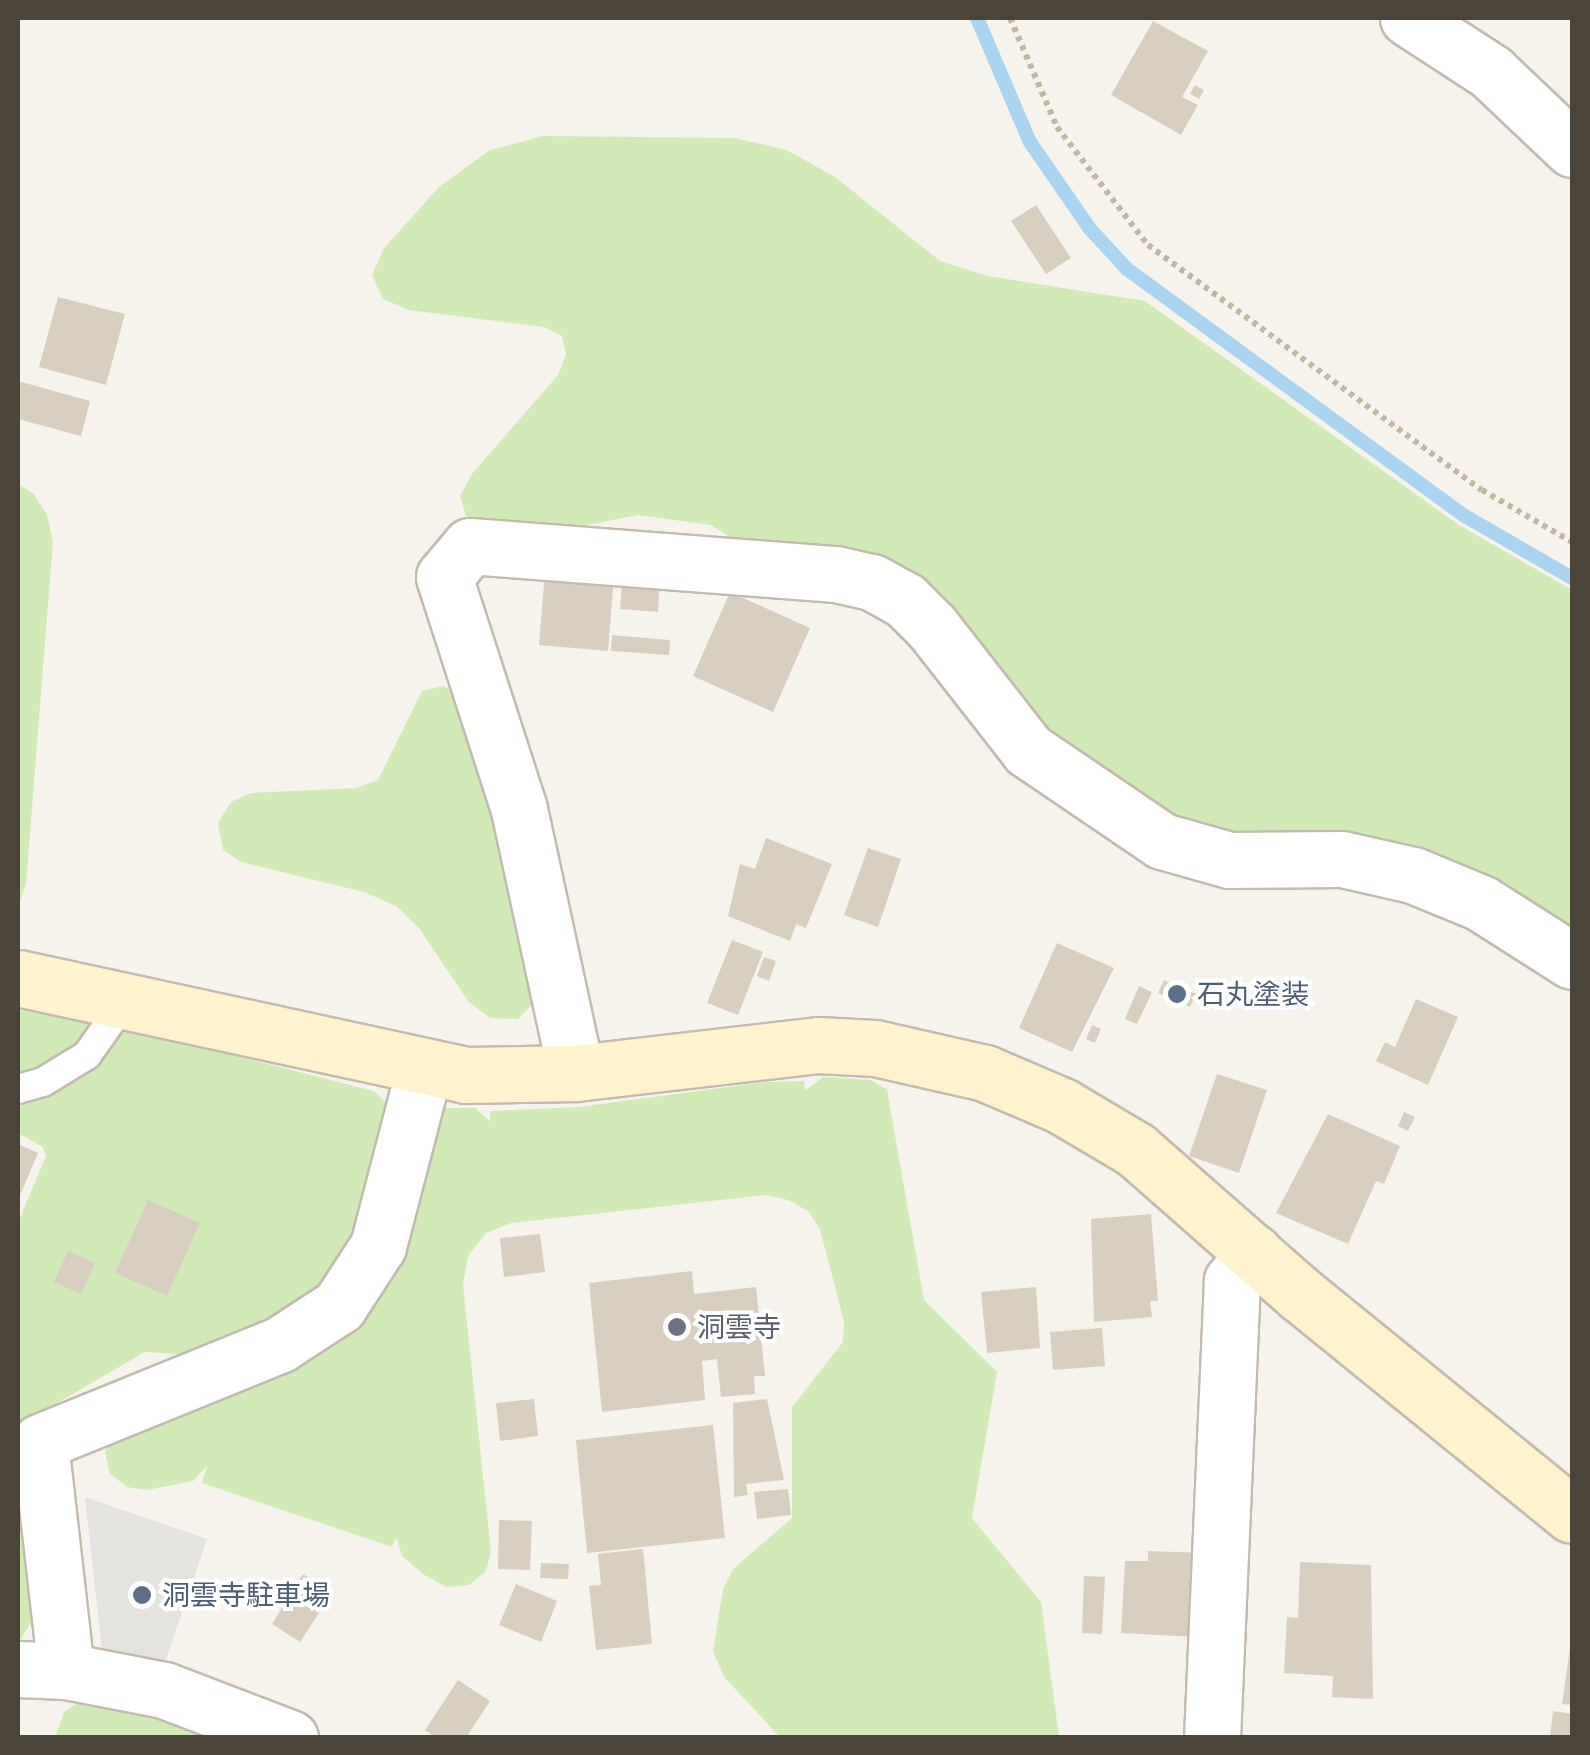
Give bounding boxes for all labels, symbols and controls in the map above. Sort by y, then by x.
place label: 石丸塗装 [1197,977,1309,1011]
marker: 石丸塗装 [1166,983,1188,1005]
place label: 洞雲寺 [697,1310,781,1344]
marker: 洞雲寺 [666,1316,688,1338]
place label: 洞雲寺駐車場 [162,1578,330,1612]
marker: 洞雲寺駐車場 [131,1584,153,1606]

